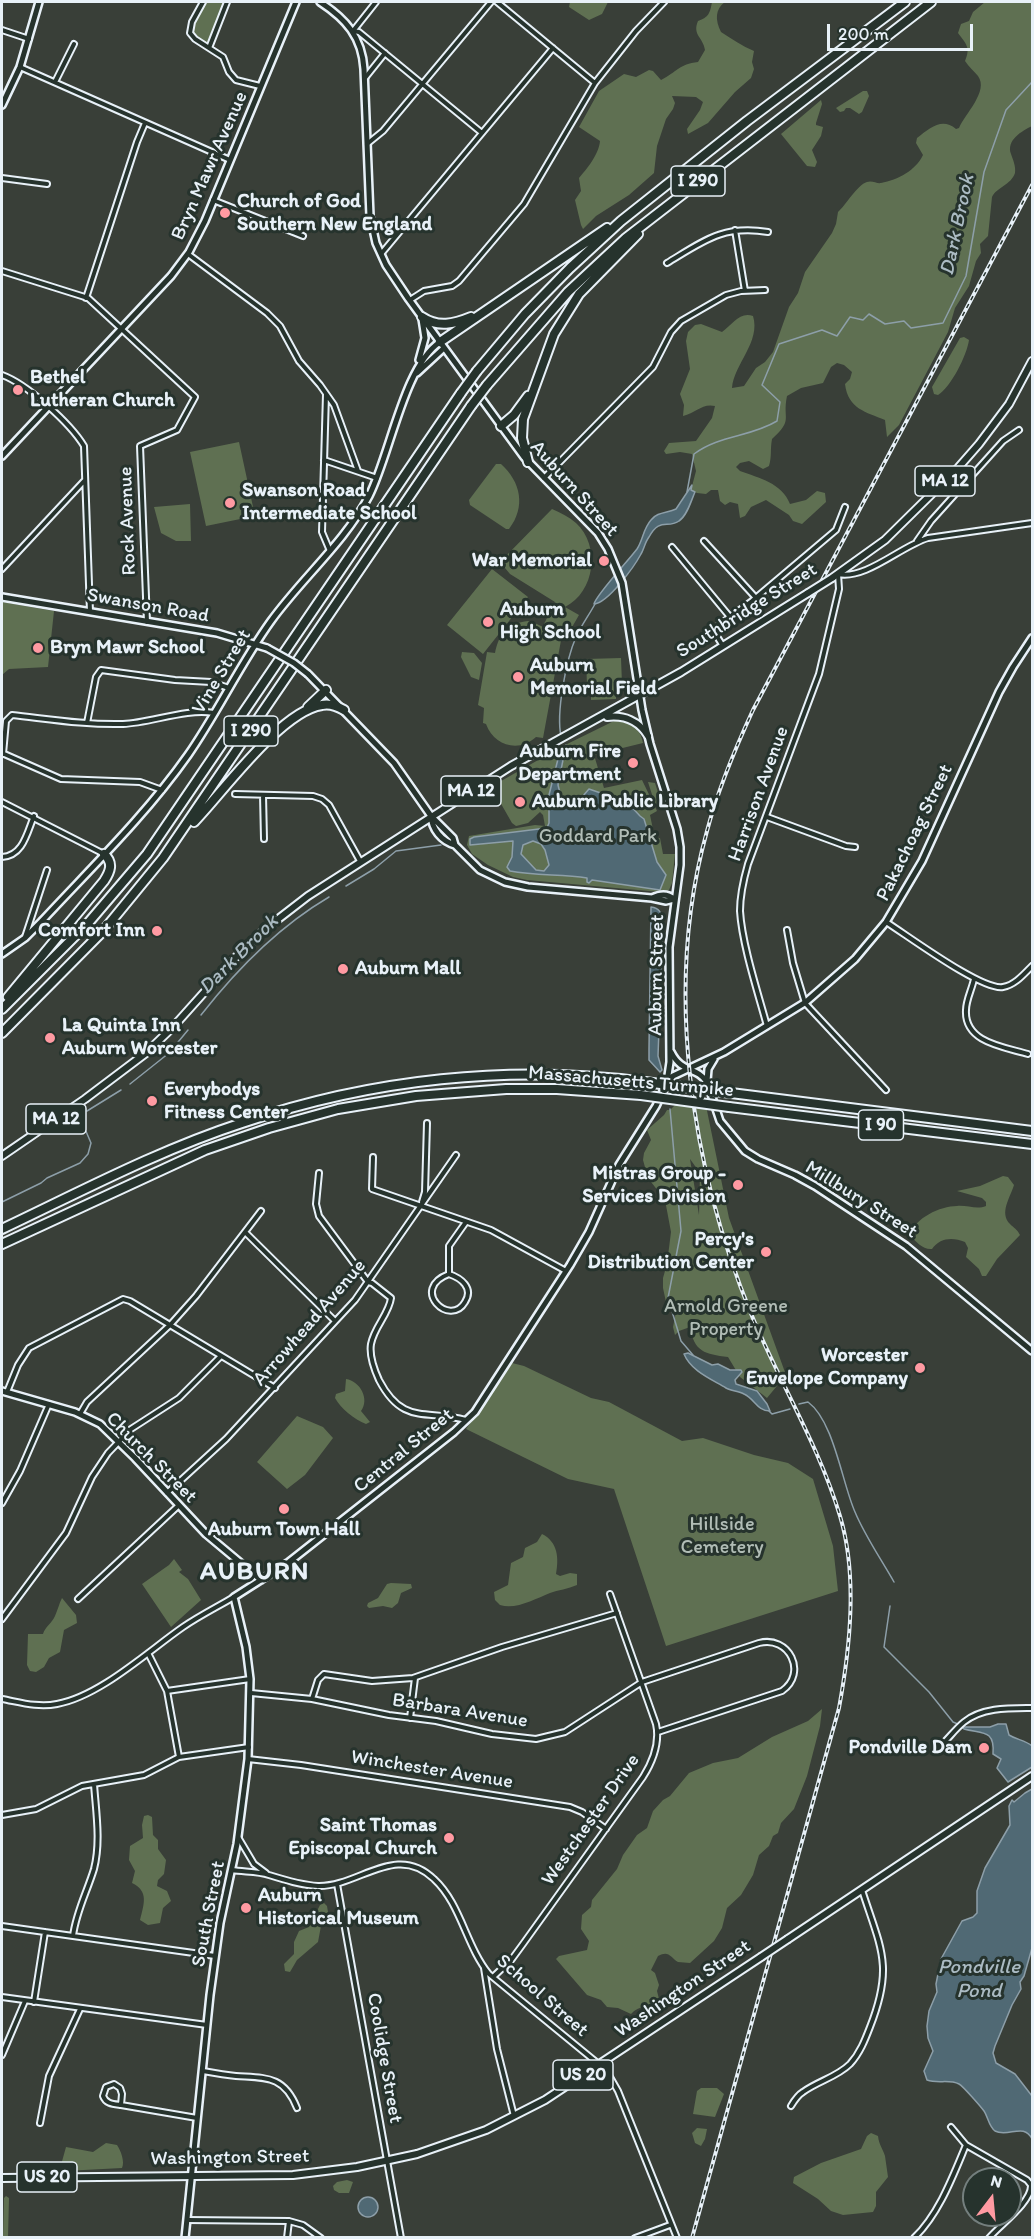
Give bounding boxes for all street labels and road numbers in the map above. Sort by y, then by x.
street label: Bryn Mawr Avenue [166,88,254,244]
road number: I 290 [671,166,725,196]
street label: Auburn Street [525,436,623,542]
street label: Rock Avenue [114,466,142,576]
road number: MA 12 [915,466,975,496]
street label: Southbridge Street [672,558,822,664]
street label: Swanson Road [85,583,211,629]
street label: Vine Street [187,625,257,719]
road number: I 290 [224,716,278,746]
street label: Harrison Avenue [723,723,795,865]
street label: Pakachoag Street [871,761,959,905]
road number: MA 12 [441,776,501,806]
street label: Auburn Street [644,914,670,1036]
street label: Massachusetts Turnpike [527,1061,735,1103]
road number: MA 12 [26,1104,86,1134]
road number: I 90 [858,1110,904,1140]
street label: Millbury Street [800,1156,922,1244]
street label: Arrowhead Avenue [248,1255,372,1391]
street label: Central Street [349,1403,459,1499]
street label: Church Street [100,1407,202,1509]
street label: Barbara Avenue [391,1688,529,1734]
street label: Winchester Avenue [349,1745,515,1795]
street label: Westchester Drive [537,1749,645,1891]
street label: South Street [187,1859,231,1969]
street label: Washington Street [610,1935,756,2043]
street label: School Street [491,1949,593,2043]
street label: Coolidge Street [361,1991,407,2125]
road number: US 20 [553,2060,613,2090]
street label: Washington Street [150,2145,310,2171]
road number: US 20 [17,2162,77,2192]

